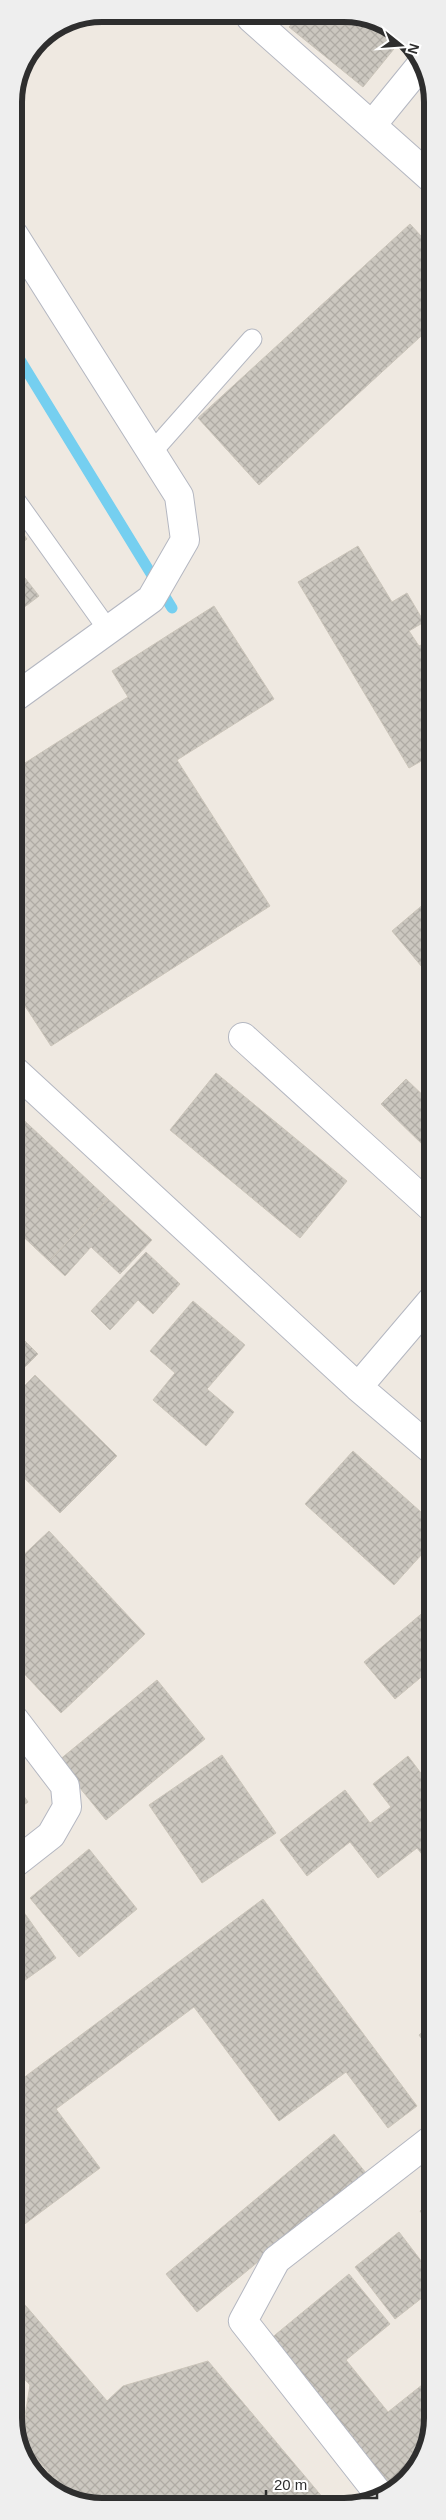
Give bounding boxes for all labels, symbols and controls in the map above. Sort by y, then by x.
north arrow [376,20,426,70]
text: N [404,42,423,56]
scale bar [266,2468,377,2500]
text: 20 m [274,2476,307,2493]

